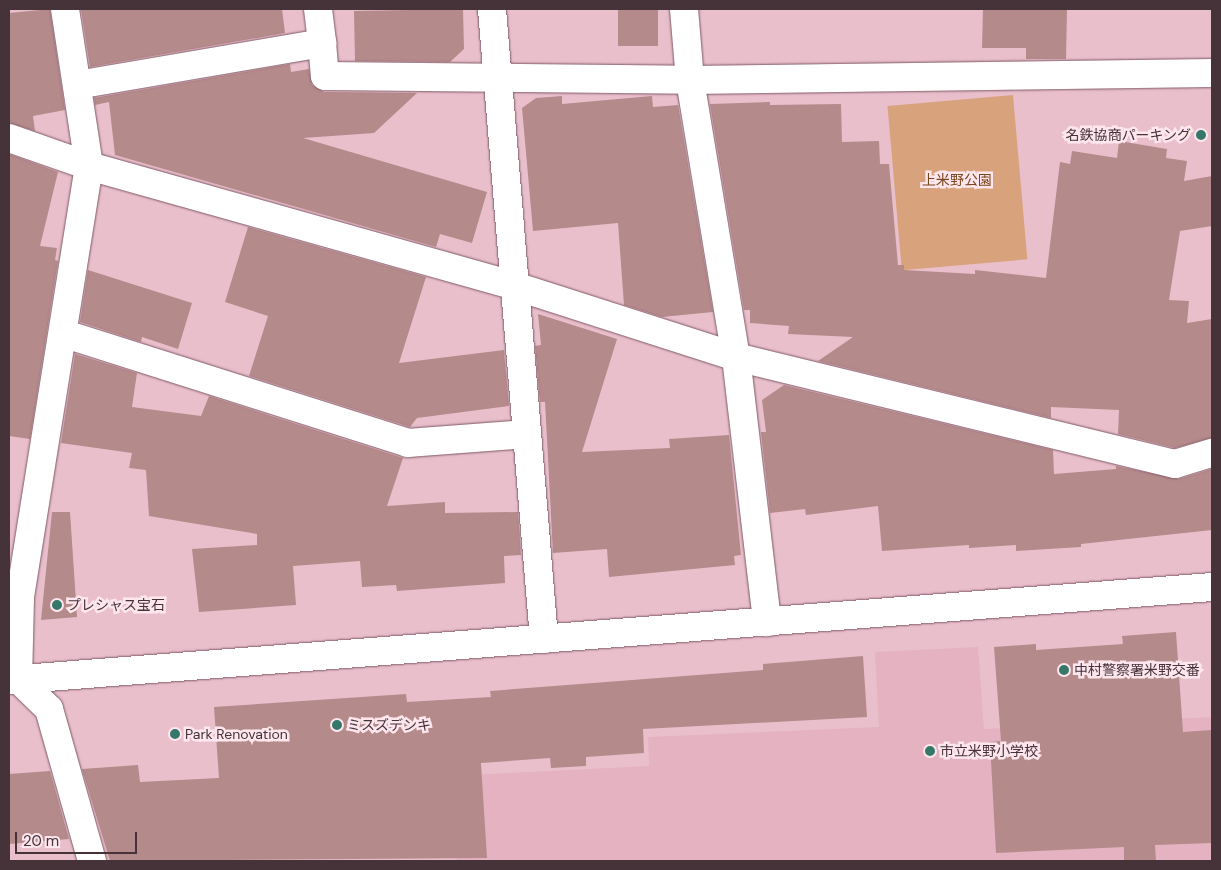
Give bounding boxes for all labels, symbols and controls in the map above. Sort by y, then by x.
place label: 名鉄協商パーキング [1065,127,1191,143]
marker: 名鉄協商パーキング [1195,129,1207,141]
park label: 上米野公園 [922,172,992,188]
place label: プレシャス宝石 [67,597,165,613]
marker: プレシャス宝石 [51,599,63,611]
place label: 中村警察署米野交番 [1074,662,1200,678]
marker: 中村警察署米野交番 [1058,664,1070,676]
place label: ミスズデンキ [347,717,431,733]
marker: ミスズデンキ [331,719,343,731]
place label: Park Renovation [185,726,288,742]
marker: Park Renovation [169,728,181,740]
place label: 市立米野小学校 [940,743,1038,759]
marker: 市立米野小学校 [924,745,936,757]
scale bar [18,822,140,854]
text: 20 m [23,831,59,851]

